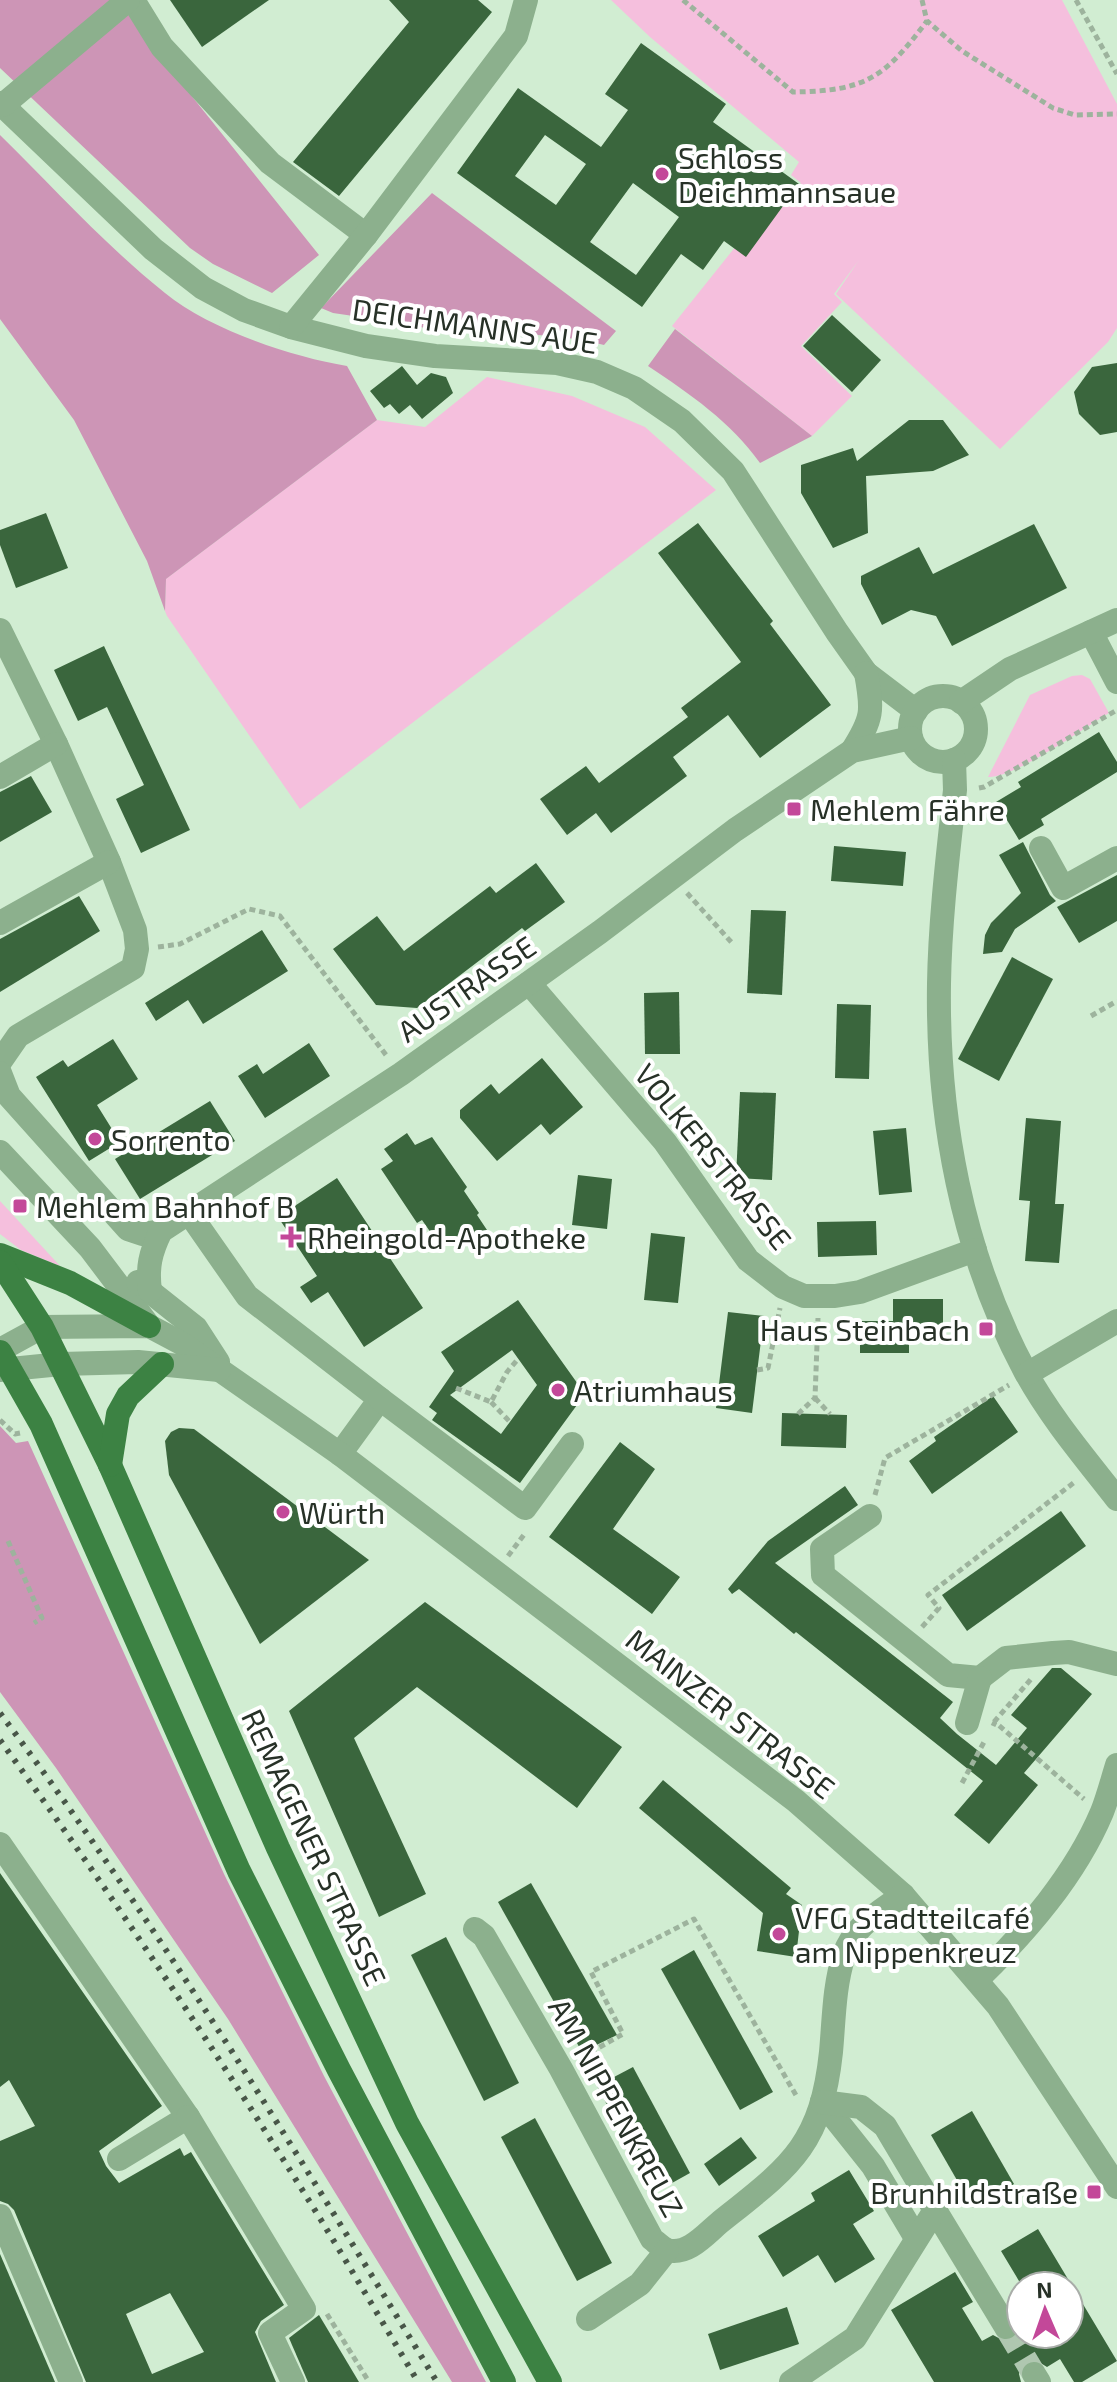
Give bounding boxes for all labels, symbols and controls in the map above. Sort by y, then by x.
place label: Schloss Deichmannsaue [678,139,896,209]
marker: Schloss Deichmannsaue [653,165,671,183]
street label: DEICHMANNS AUE [350,290,600,360]
place label: Mehlem Fähre [810,791,1005,827]
marker: Mehlem Fähre [785,800,803,818]
street label: AUSTRASSE [390,927,542,1049]
street label: VOLKERSTRASSE [628,1056,800,1256]
place label: Sorrento [111,1121,231,1157]
marker: Sorrento [86,1130,104,1148]
place label: Mehlem Bahnhof B [36,1188,294,1224]
marker: Mehlem Bahnhof B [11,1197,29,1215]
place label: Rheingold-Apotheke [307,1219,586,1255]
marker: Rheingold-Apotheke [282,1228,300,1246]
place label: Haus Steinbach [760,1311,970,1347]
marker: Haus Steinbach [977,1320,995,1338]
place label: Atriumhaus [574,1372,733,1408]
marker: Atriumhaus [549,1381,567,1399]
place label: Würth [299,1494,385,1530]
marker: Würth [274,1503,292,1521]
street label: MAINZER STRASSE [619,1620,843,1806]
street label: REMAGENER STRASSE [235,1703,395,1991]
place label: VFG Stadtteilcafé am Nippenkreuz [795,1899,1030,1969]
marker: VFG Stadtteilcafé am Nippenkreuz [770,1925,788,1943]
street label: AM NIPPENKREUZ [542,1992,692,2222]
place label: Brunhildstraße [870,2174,1078,2210]
marker: Brunhildstraße [1085,2183,1103,2201]
north arrow [1005,2270,1085,2350]
text: N [1036,2276,1053,2302]

